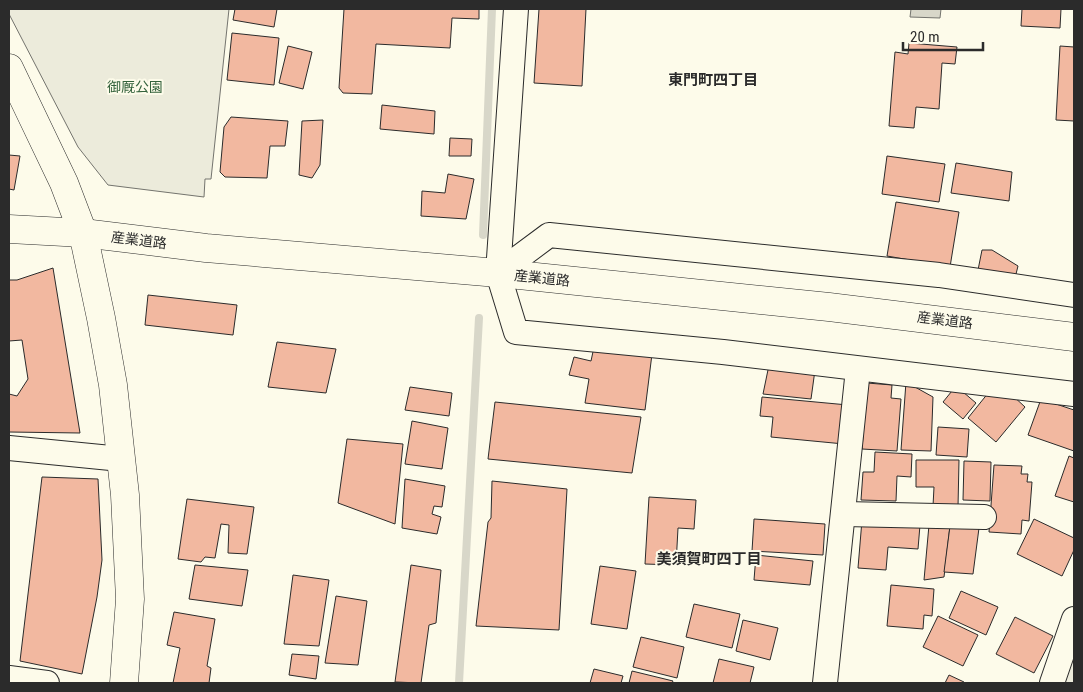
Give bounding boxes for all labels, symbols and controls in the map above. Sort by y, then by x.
scale bar [903,20,983,52]
text: 20 m [910,28,940,46]
district label: 東門町四丁目 [668,71,758,89]
park label: 御厩公園 [107,79,163,95]
street label: 産業道路 [110,229,168,251]
street label: 産業道路 [513,267,571,289]
street label: 産業道路 [916,309,974,331]
district label: 美須賀町四丁目 [656,550,762,568]

